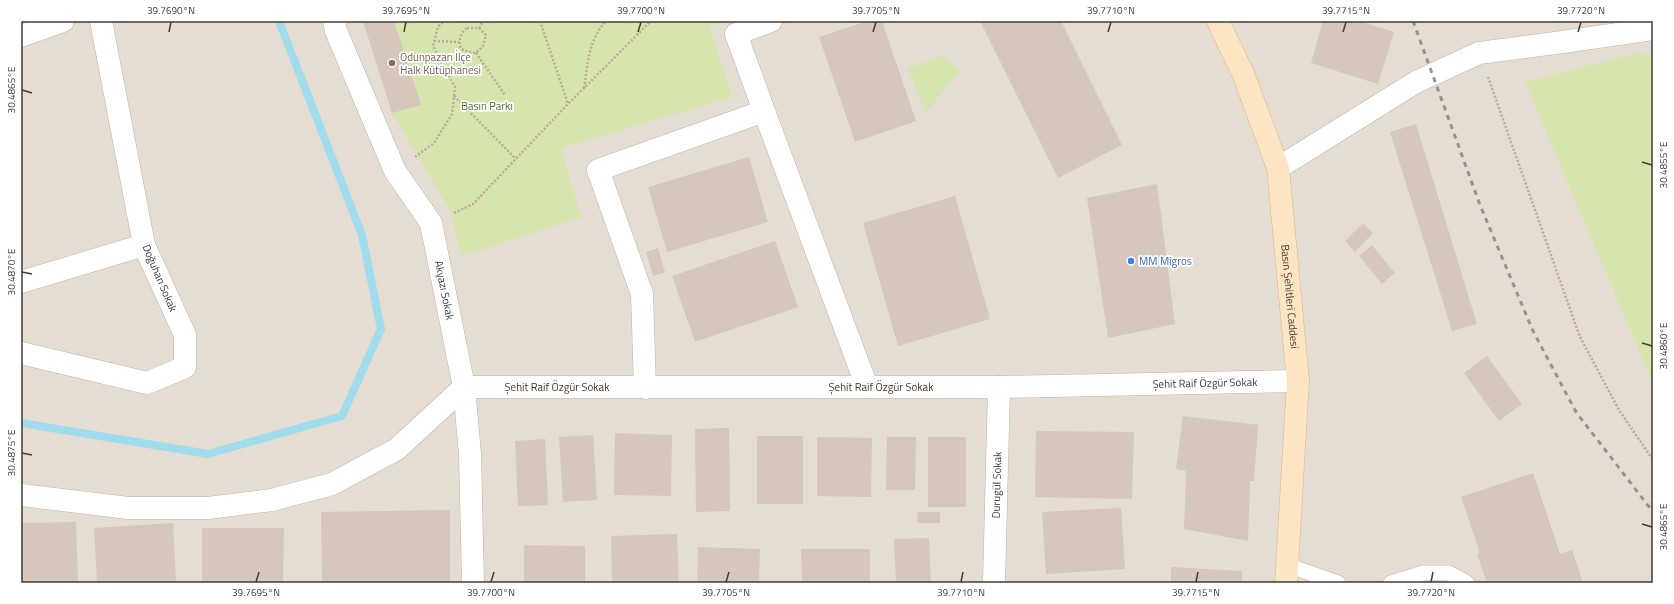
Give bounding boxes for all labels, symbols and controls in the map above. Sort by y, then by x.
text: 39.7690°N [147,3,195,18]
text: 39.7695°N [382,3,430,18]
text: 39.7700°N [617,3,665,18]
text: 39.7705°N [852,3,900,18]
text: 39.7710°N [1087,3,1135,18]
text: 39.7715°N [1322,3,1370,18]
text: 39.7720°N [1557,3,1605,18]
place label: Odunpazarı İlçe Halk Kütüphanesi [400,49,481,78]
marker: Odunpazarı İlçe Halk Kütüphanesi [387,58,397,68]
text: 30.4865°E [4,66,19,113]
park label: Basın Parkı [461,98,513,114]
text: 30.4855°E [1656,141,1671,188]
street label: Doğuhan Sokak [139,242,182,315]
street label: Basın Şehitleri Caddesi [1277,244,1303,350]
text: 30.4870°E [4,248,19,295]
place label: MM Migros [1139,253,1192,269]
marker: MM Migros [1126,256,1136,266]
street label: Akyazı Sokak [431,259,458,322]
text: 30.4860°E [1656,322,1671,369]
street label: Şehit Raif Özgür Sokak [1152,374,1258,392]
street label: Şehit Raif Özgür Sokak [505,379,610,395]
street label: Şehit Raif Özgür Sokak [829,379,934,395]
text: 30.4875°E [4,429,19,476]
street label: Durugül Sokak [988,451,1005,519]
text: 30.4865°E [1656,503,1671,550]
text: 39.7695°N [232,585,280,600]
text: 39.7700°N [467,585,515,600]
text: 39.7705°N [702,585,750,600]
text: 39.7710°N [937,585,985,600]
text: 39.7715°N [1172,585,1220,600]
text: 39.7720°N [1407,585,1455,600]

